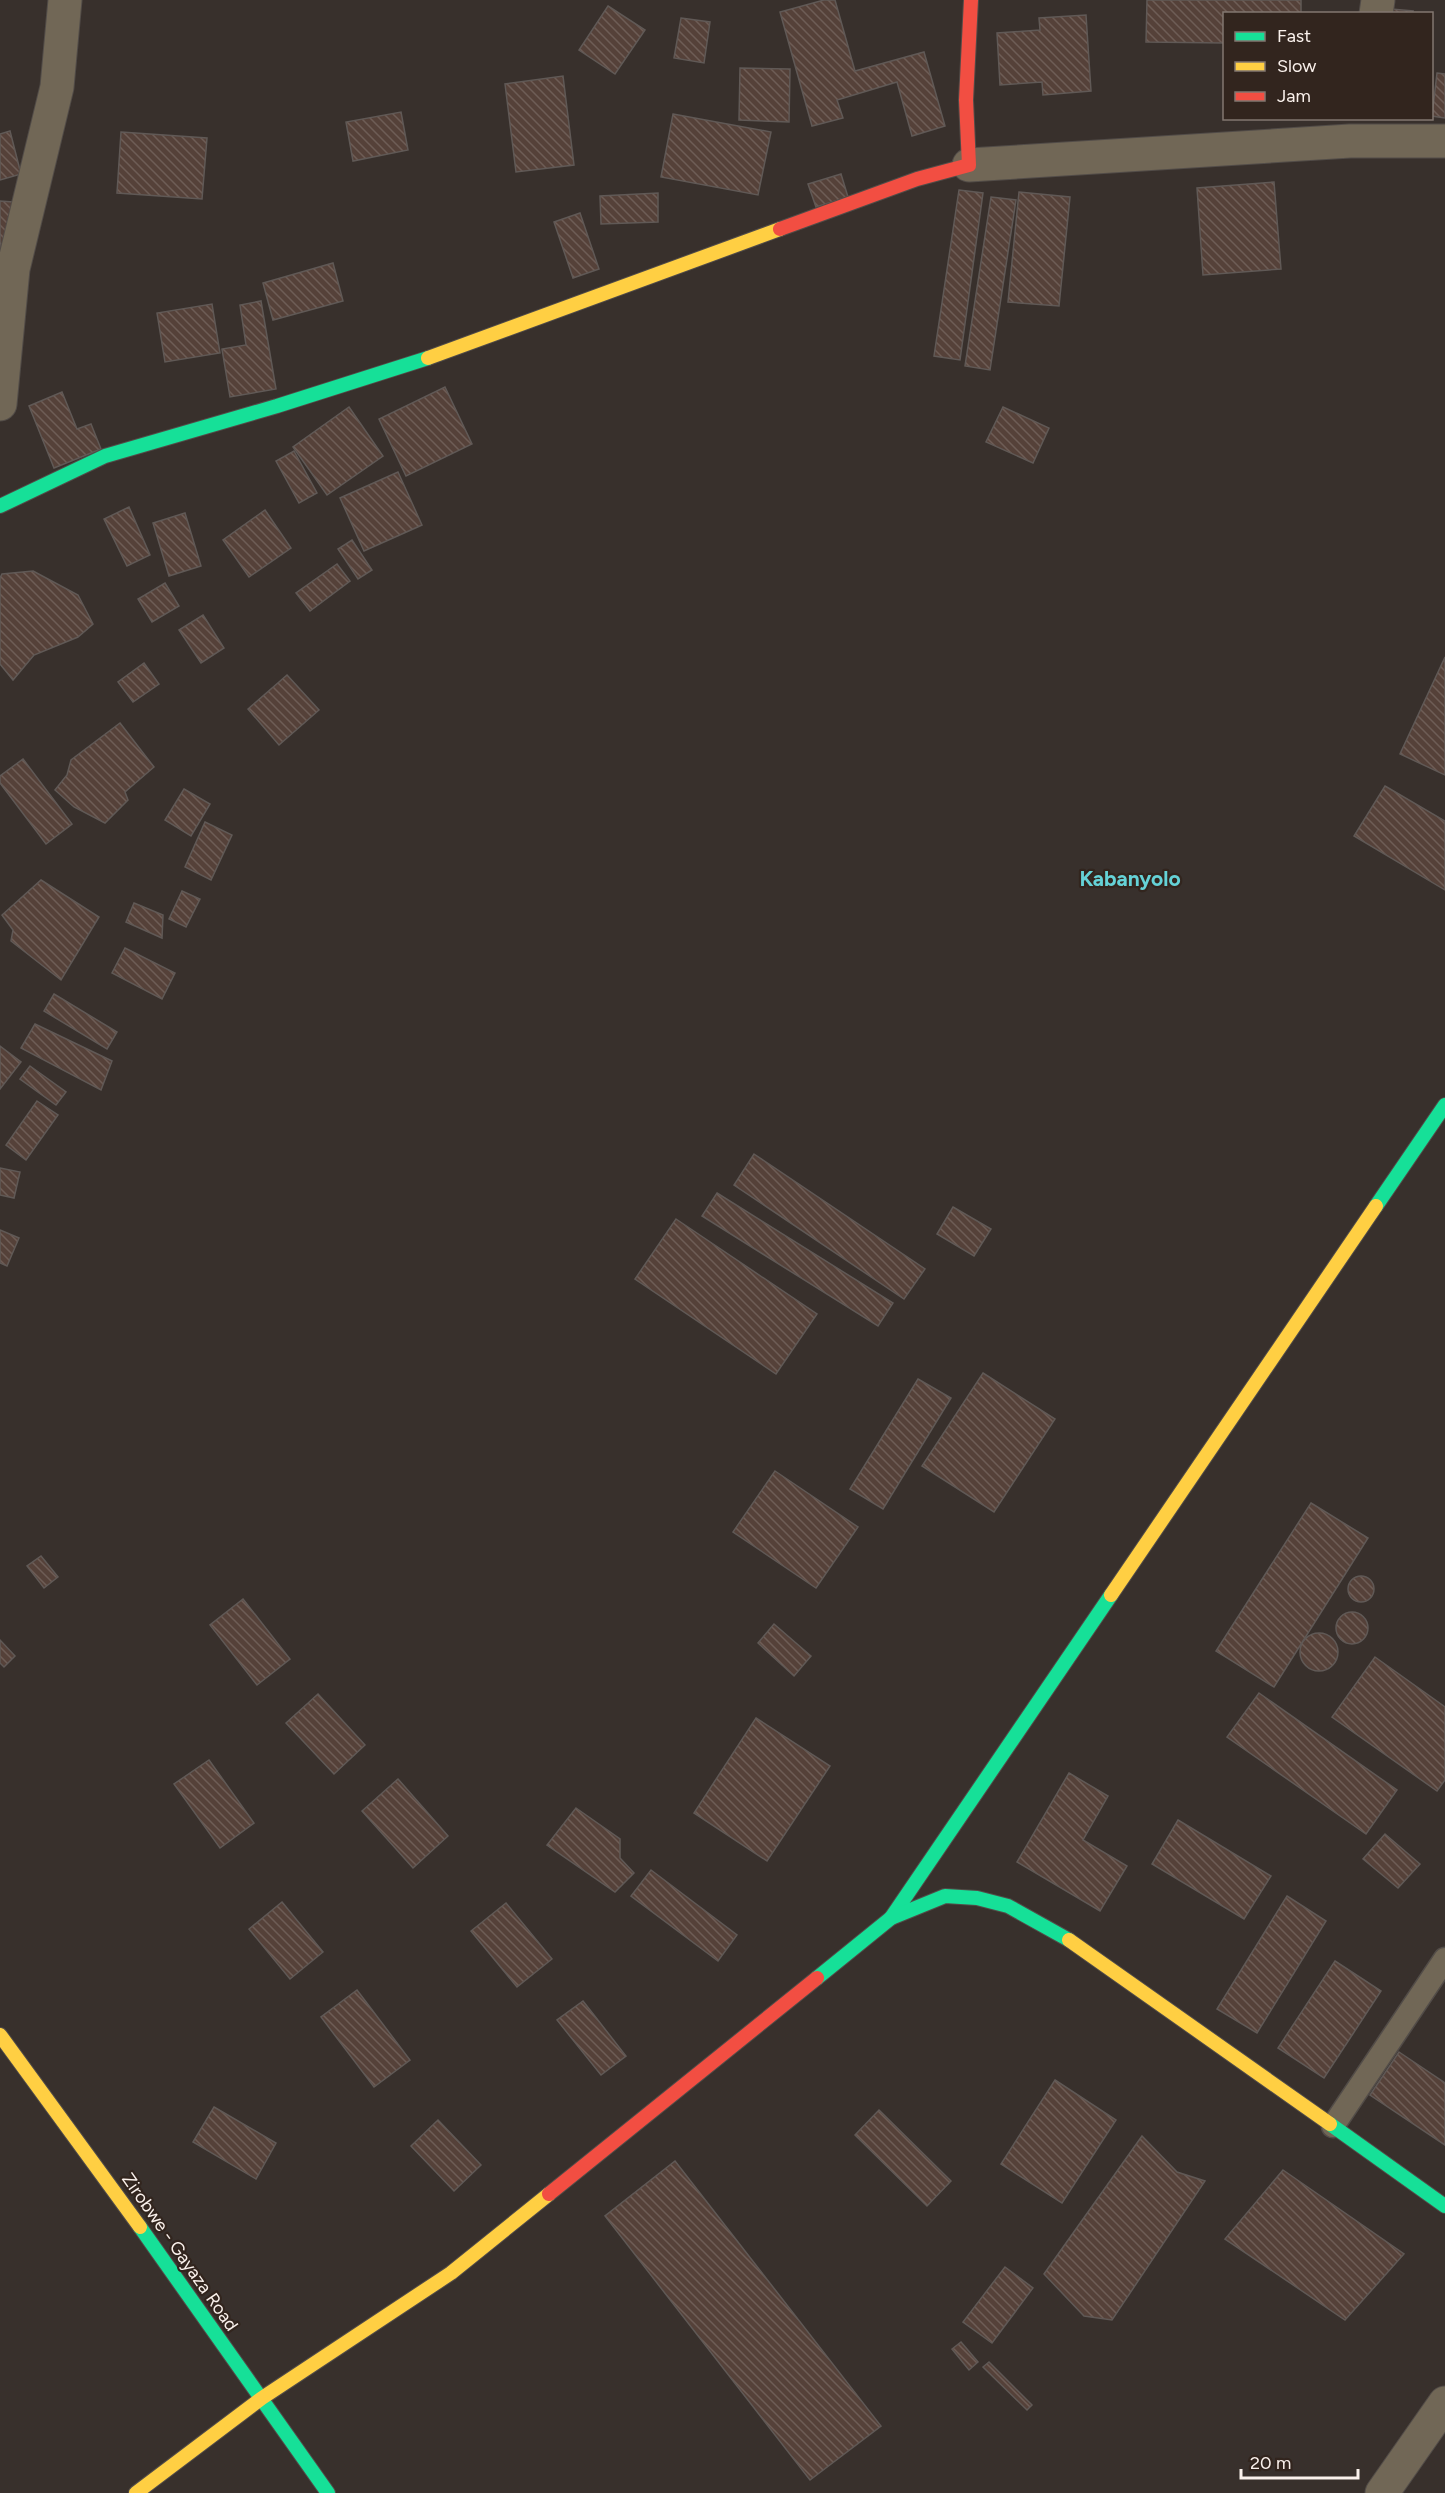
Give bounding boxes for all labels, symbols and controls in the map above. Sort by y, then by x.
legend [1223,12,1433,120]
text: Fast [1277,25,1311,47]
text: Slow [1277,55,1316,77]
text: Jam [1277,85,1311,107]
district label: Kabanyolo [1079,866,1181,891]
street label: Zirobwe - Gayaza Road [117,2169,243,2335]
scale bar [1241,2442,1358,2480]
text: 20 m [1250,2452,1291,2474]

